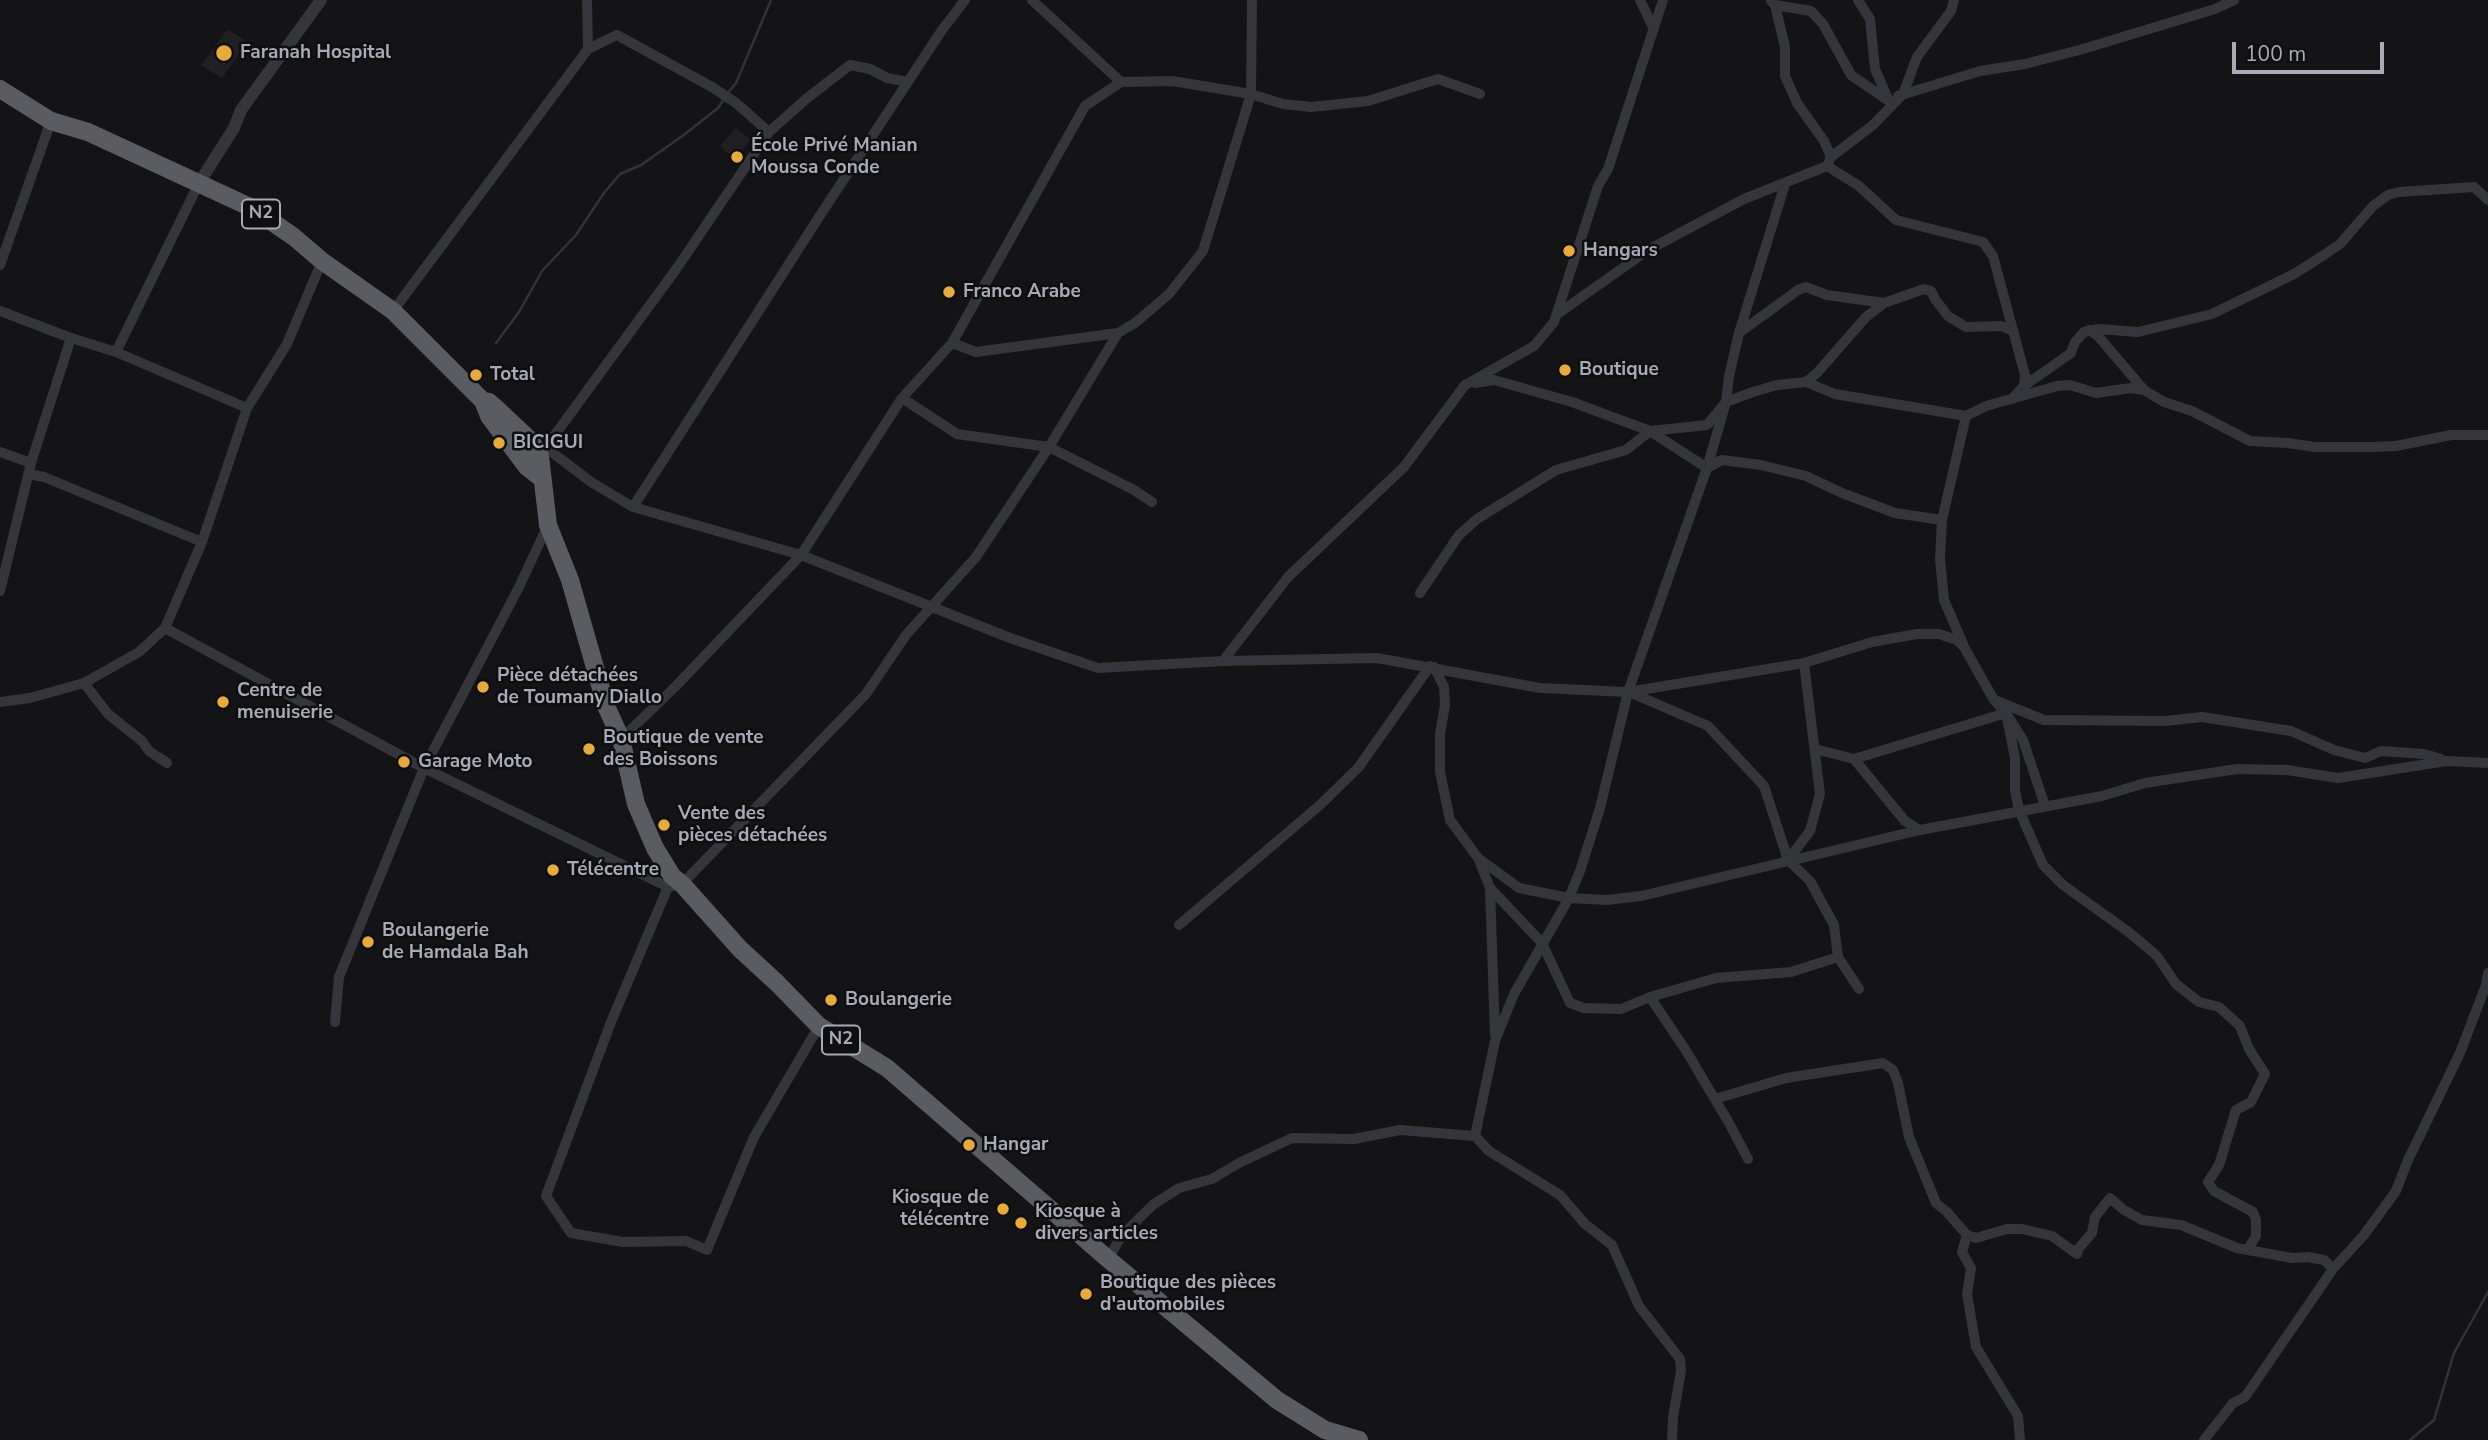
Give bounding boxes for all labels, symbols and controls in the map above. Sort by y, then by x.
scale bar [2236,28,2388,72]
text: 100 m [2245,40,2306,68]
place label: Faranah Hospital [240,42,391,64]
marker: Faranah Hospital [214,43,234,63]
place label: École Privé Manian Moussa Conde [751,135,917,179]
marker: École Privé Manian Moussa Conde [729,149,745,165]
road number: N2 [242,200,280,229]
place label: Hangars [1583,240,1658,262]
marker: Hangars [1561,243,1577,259]
place label: Franco Arabe [963,281,1081,303]
marker: Franco Arabe [941,284,957,300]
place label: Boutique [1579,359,1659,381]
marker: Boutique [1557,362,1573,378]
place label: Total [490,364,535,386]
marker: Total [468,367,484,383]
place label: BICIGUI [513,432,583,454]
marker: BICIGUI [491,435,507,451]
place label: Pièce détachées de Toumany Diallo [497,665,662,709]
marker: Pièce détachées de Toumany Diallo [475,679,491,695]
place label: Centre de menuiserie [237,680,333,724]
marker: Centre de menuiserie [215,694,231,710]
place label: Boutique de vente des Boissons [603,727,764,771]
marker: Boutique de vente des Boissons [581,741,597,757]
place label: Garage Moto [418,751,533,773]
marker: Garage Moto [396,754,412,770]
place label: Vente des pièces détachées [678,803,827,847]
marker: Vente des pièces détachées [656,817,672,833]
place label: Télécentre [567,859,659,881]
marker: Télécentre [545,862,561,878]
place label: Boulangerie de Hamdala Bah [382,920,529,964]
marker: Boulangerie de Hamdala Bah [360,934,376,950]
place label: Boulangerie [845,989,952,1011]
marker: Boulangerie [823,992,839,1008]
road number: N2 [822,1026,860,1055]
place label: Hangar [983,1134,1049,1156]
marker: Hangar [961,1137,977,1153]
place label: Kiosque de télécentre [892,1187,989,1231]
marker: Kiosque de télécentre [995,1201,1011,1217]
place label: Kiosque à divers articles [1035,1201,1158,1245]
marker: Kiosque à divers articles [1013,1215,1029,1231]
place label: Boutique des pièces d'automobiles [1100,1272,1276,1316]
marker: Boutique des pièces d'automobiles [1078,1286,1094,1302]

